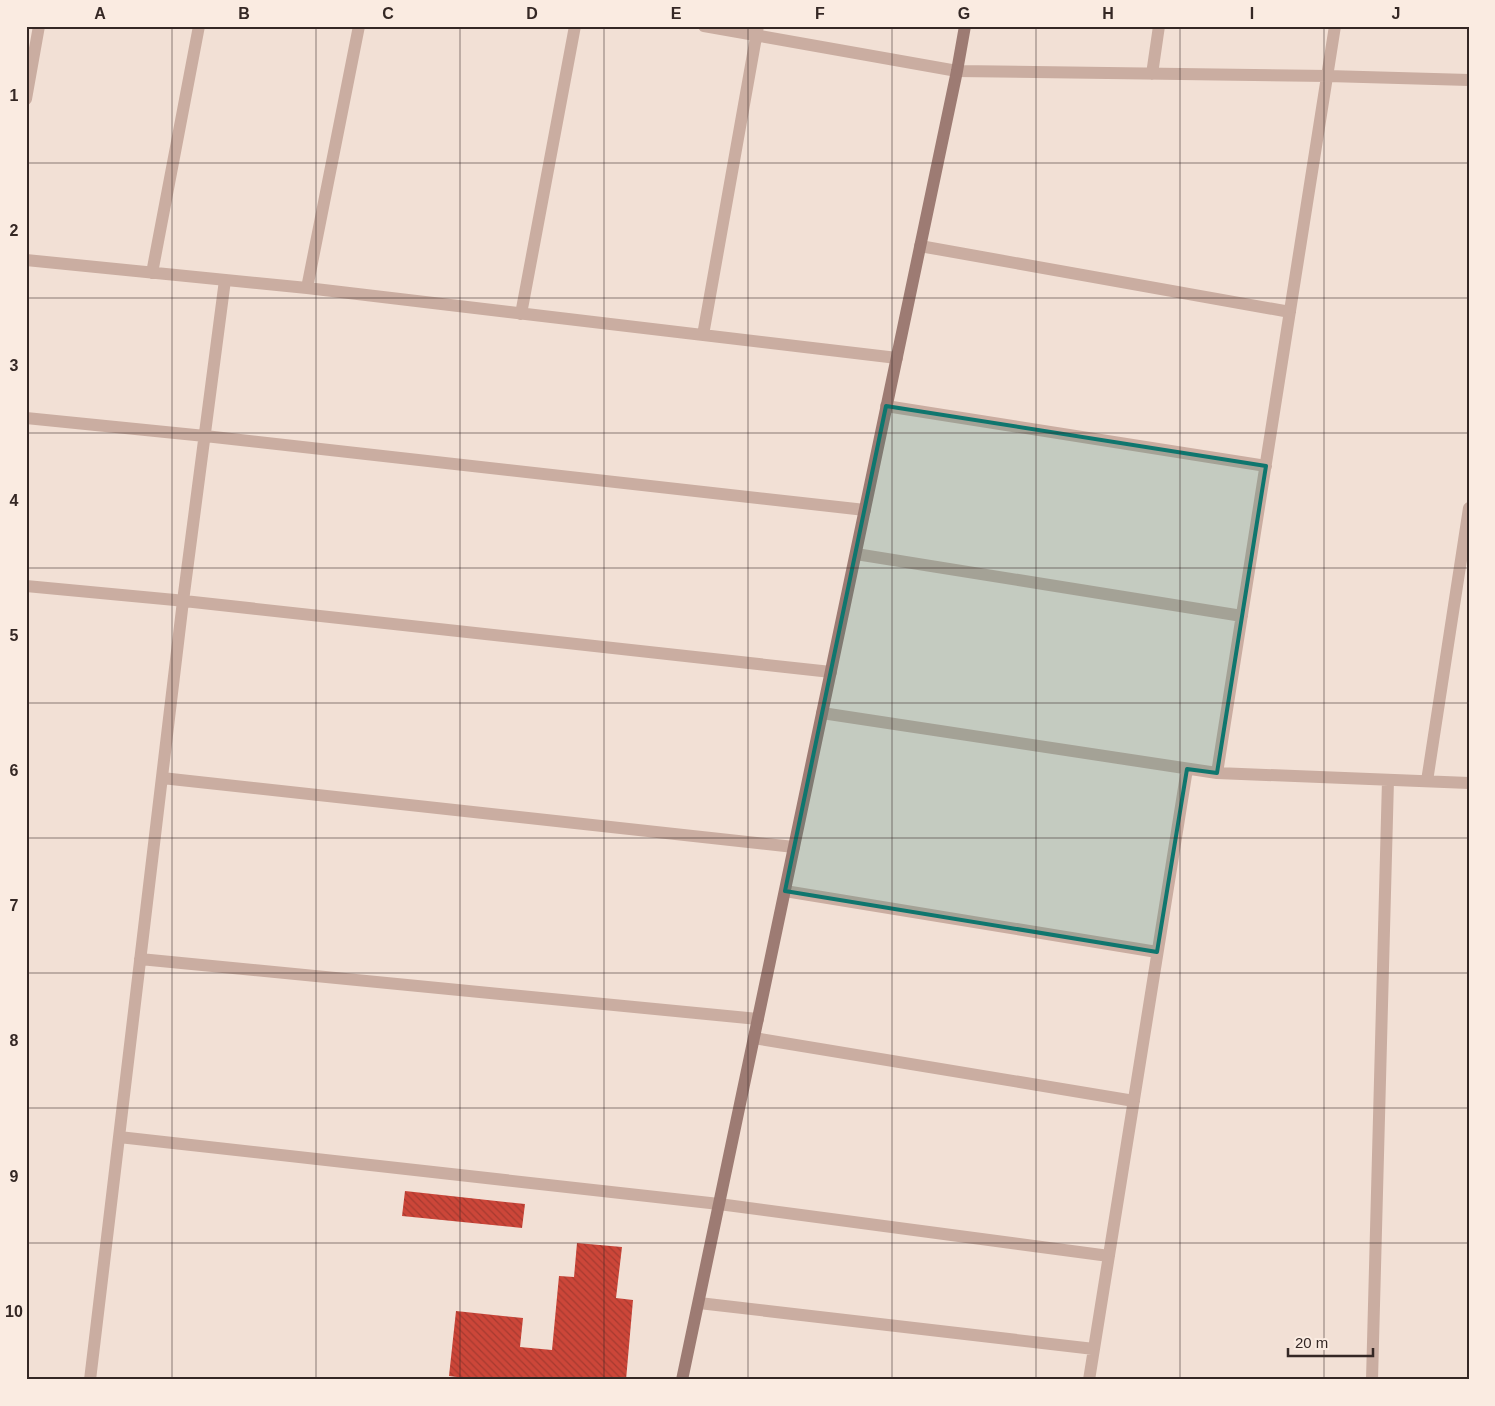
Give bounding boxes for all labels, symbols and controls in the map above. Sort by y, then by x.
text: A [94,5,106,22]
text: B [238,5,250,22]
text: C [382,5,394,22]
text: D [526,5,538,22]
text: E [671,5,682,22]
text: F [815,5,825,22]
text: G [958,5,970,22]
text: H [1102,5,1114,22]
text: I [1250,5,1254,22]
text: J [1392,5,1400,22]
text: 1 [10,87,19,104]
text: 2 [10,222,19,239]
text: 3 [10,357,19,374]
text: 4 [10,492,19,509]
text: 5 [10,627,19,644]
text: 6 [10,762,19,779]
text: 7 [10,897,19,914]
text: 8 [10,1032,19,1049]
text: 9 [10,1168,19,1185]
text: 10 [5,1303,23,1320]
scale bar [1288,1326,1372,1358]
text: 20 m [1295,1334,1328,1351]

